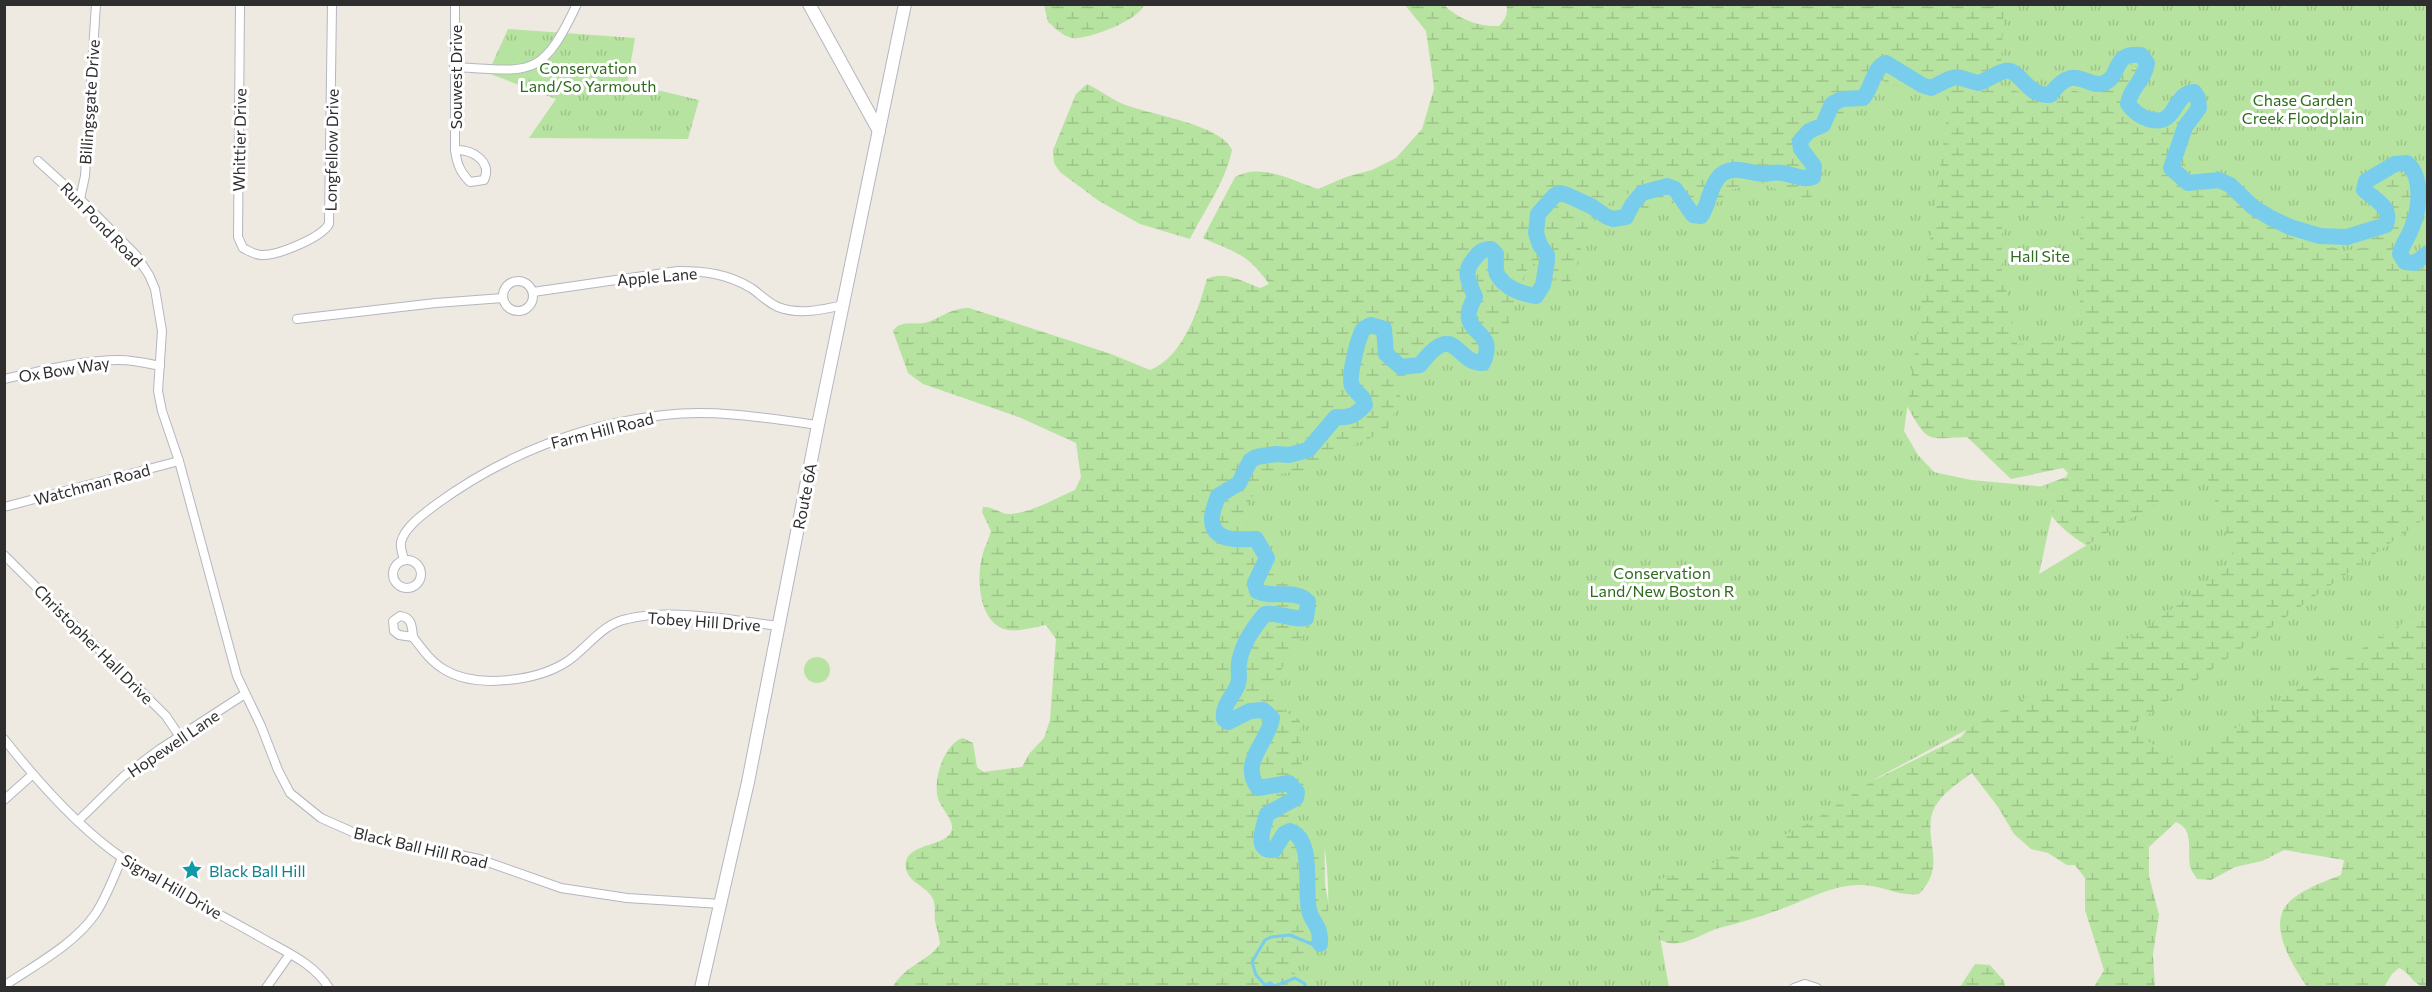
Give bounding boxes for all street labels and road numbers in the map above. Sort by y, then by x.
street label: Souwest Drive [446,25,465,129]
street label: Billingsgate Drive [75,39,103,165]
street label: Whittier Drive [229,88,249,192]
street label: Longfellow Drive [320,88,342,212]
street label: Run Pond Road [57,178,147,270]
street label: Apple Lane [616,263,698,289]
street label: Ox Bow Way [17,352,111,386]
street label: Farm Hill Road [549,408,655,452]
street label: Watchman Road [32,459,152,509]
street label: Route 6A [788,461,820,531]
street label: Christopher Hall Drive [30,580,158,708]
street label: Tobey Hill Drive [647,608,761,634]
street label: Hopewell Lane [124,705,222,781]
street label: Black Ball Hill Road [352,822,490,872]
street label: Signal Hill Drive [118,850,226,922]

